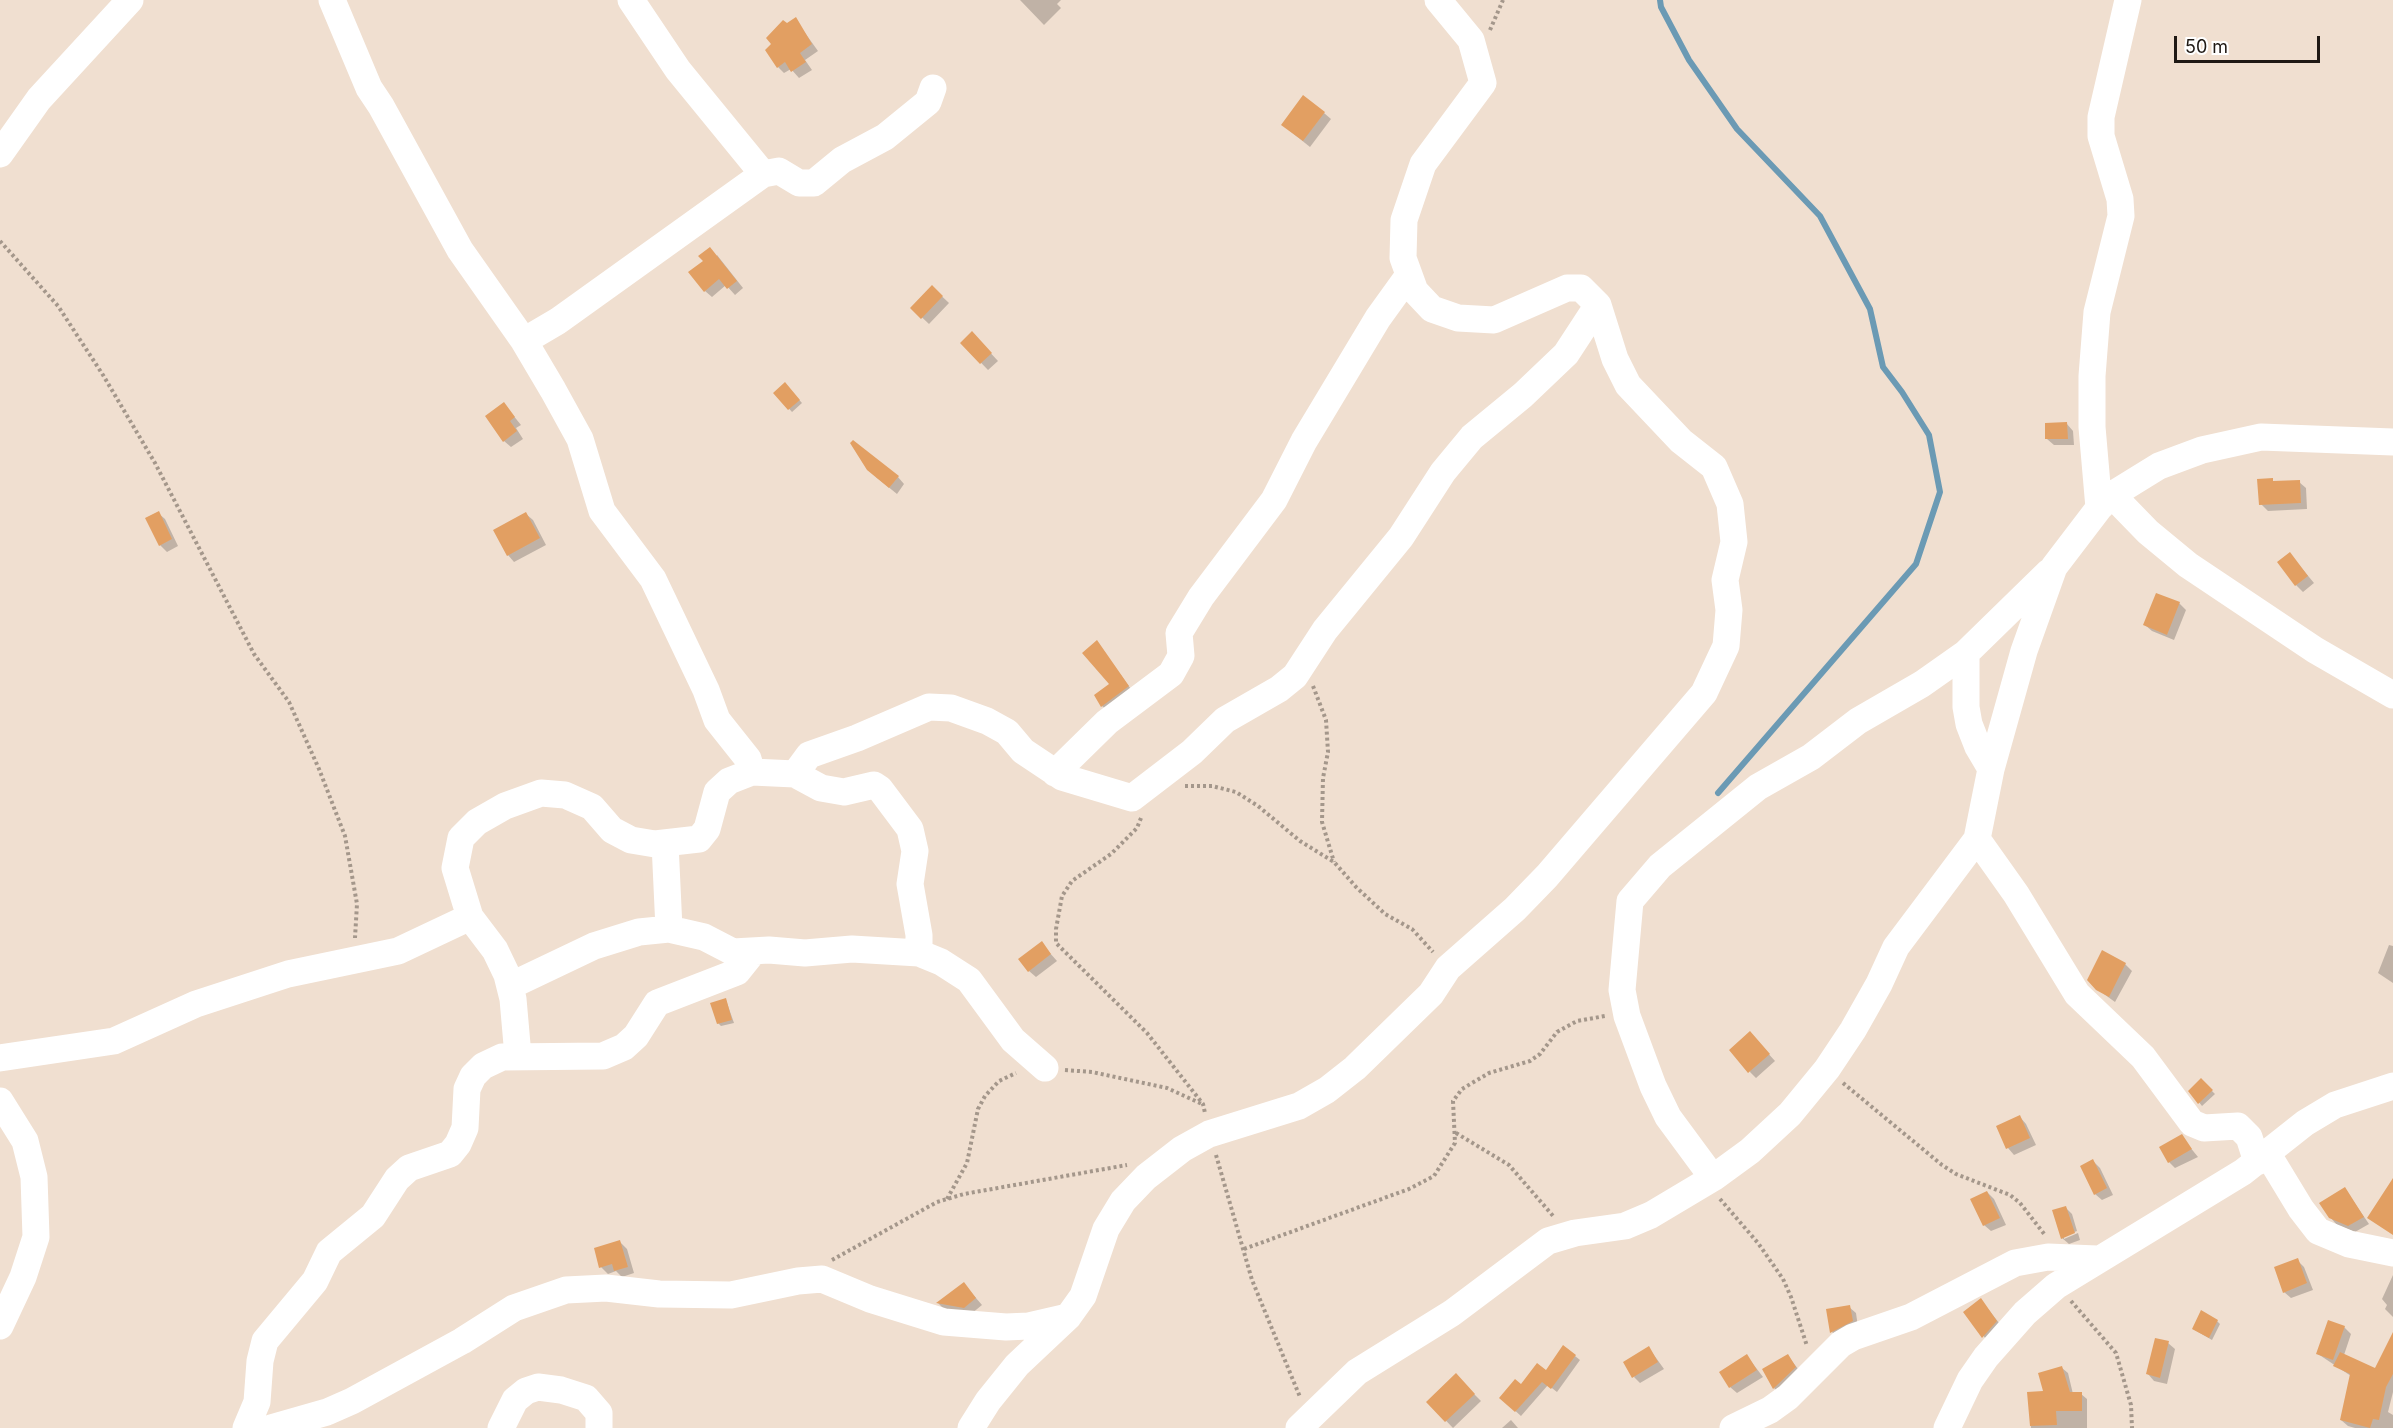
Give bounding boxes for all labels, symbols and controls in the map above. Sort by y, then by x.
scale bar [2177,24,2322,62]
text: 50 m [2185,36,2228,57]

